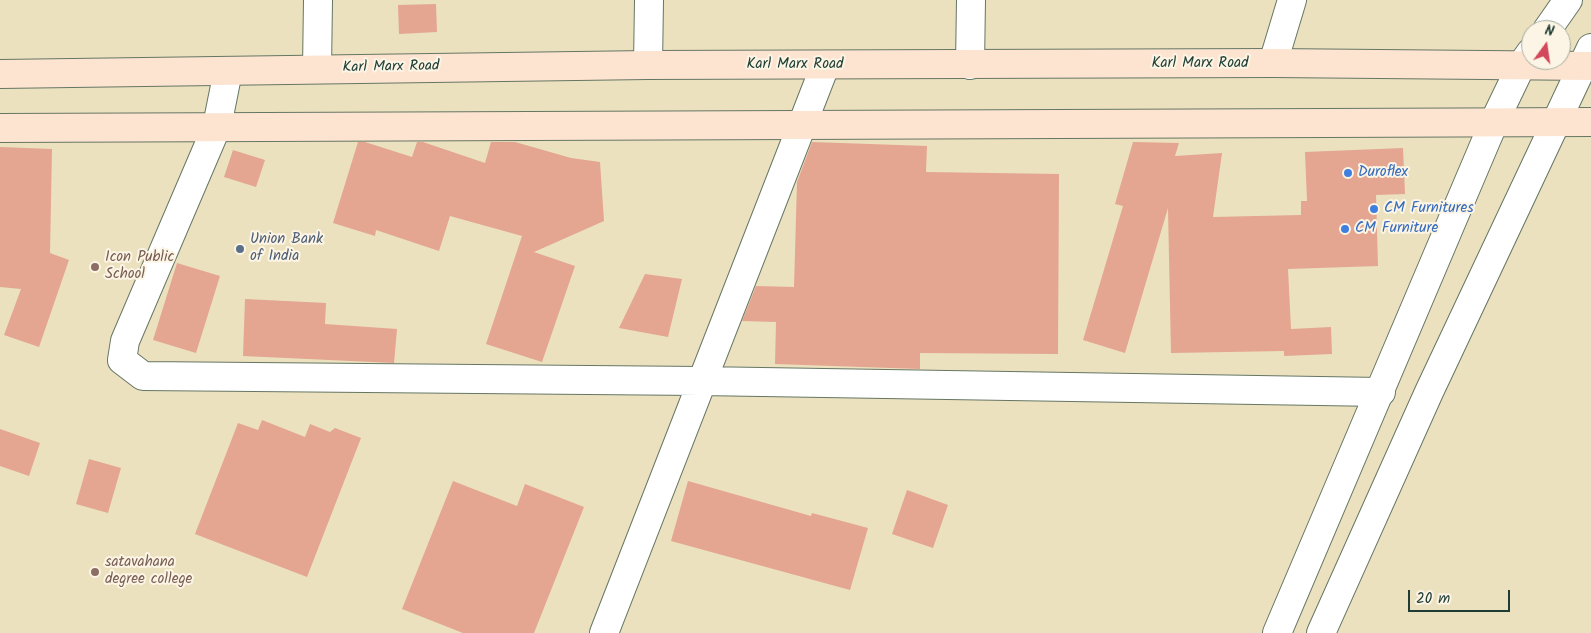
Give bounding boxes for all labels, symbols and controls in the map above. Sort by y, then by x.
north arrow [1521,20,1571,70]
text: N [1542,20,1556,43]
street label: Karl Marx Road [1152,55,1248,73]
street label: Karl Marx Road [747,56,843,74]
street label: Karl Marx Road [342,58,440,78]
place label: Duroflex [1358,164,1408,182]
marker: Duroflex [1342,167,1354,179]
place label: CM Furnitures [1384,200,1474,218]
marker: CM Furnitures [1368,203,1380,215]
place label: CM Furniture [1355,220,1438,238]
marker: CM Furniture [1339,223,1351,235]
place label: Union Bank of India [250,231,323,266]
marker: Union Bank of India [234,243,246,255]
place label: Icon Public School [105,249,174,284]
marker: Icon Public School [89,261,101,273]
place label: satavahana degree college [105,554,192,589]
marker: satavahana degree college [89,566,101,578]
scale bar [1411,580,1514,612]
text: 20 m [1416,587,1450,611]

